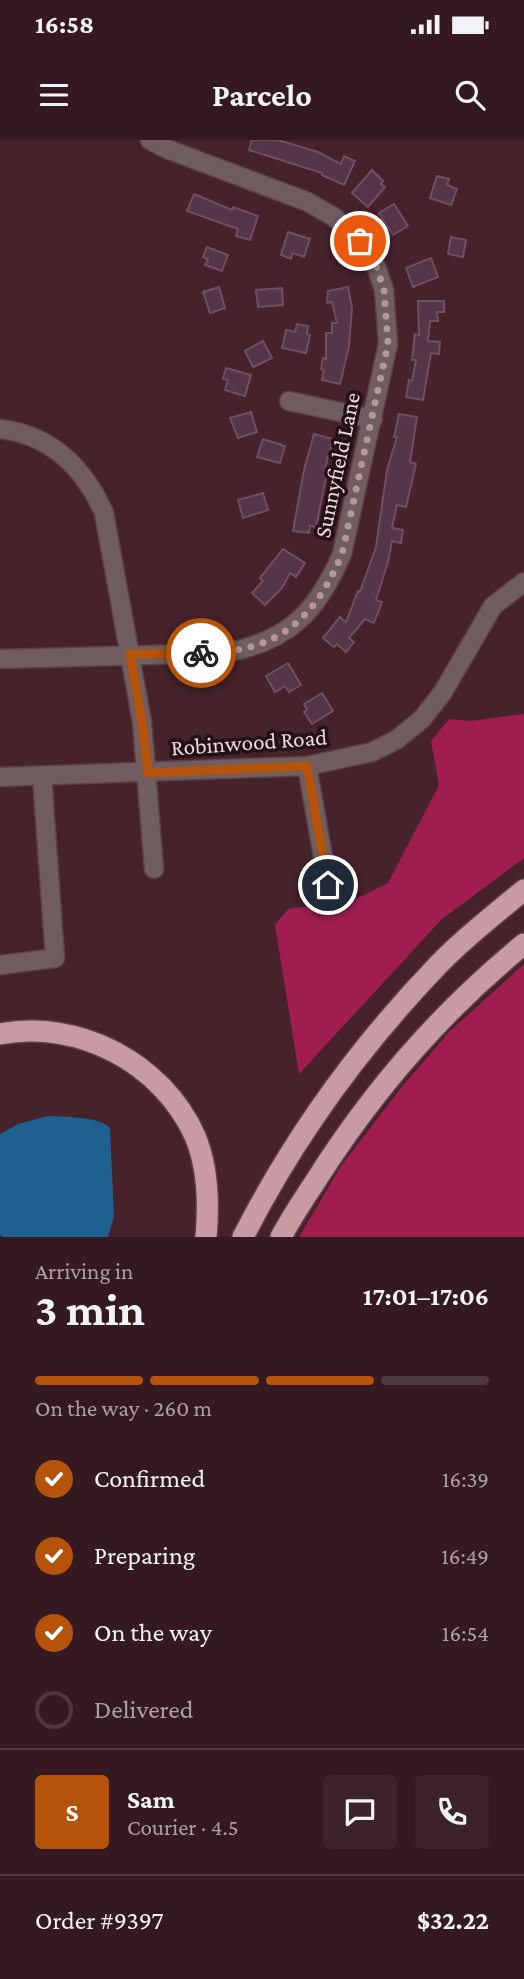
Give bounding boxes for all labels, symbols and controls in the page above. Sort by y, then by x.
text: 16:58 [35,10,94,39]
icon: menu [35,76,73,114]
icon: search [451,76,489,114]
text: Parcelo [212,77,312,113]
pin [330,211,390,271]
icon: bag [341,222,379,260]
street label: Sunnyfield Lane [309,390,365,540]
courier [166,618,236,688]
icon: bike [182,634,220,672]
street label: Robinwood Road [170,724,328,760]
pin [298,855,358,915]
icon: home [309,866,347,904]
text: Arriving in [35,1258,133,1284]
text: 17:01–17:06 [363,1282,489,1311]
text: 3 min [35,1284,145,1335]
text: On the way · 260 m [35,1395,212,1421]
icon: check [35,1460,73,1498]
text: Confirmed [94,1464,205,1493]
text: 16:39 [442,1466,489,1492]
icon: check [35,1537,73,1575]
text: Preparing [94,1541,195,1570]
text: 16:49 [441,1543,489,1569]
icon: check [35,1614,73,1652]
text: On the way [94,1618,212,1647]
text: 16:54 [442,1620,489,1646]
text: Delivered [94,1695,193,1724]
button: chat [323,1775,397,1849]
button: phone [415,1775,489,1849]
text: Sam [127,1785,175,1814]
text: S [66,1798,79,1827]
text: Courier · 4.5 [127,1814,239,1840]
text: Order #9397 [35,1906,163,1935]
text: $32.22 [417,1906,489,1935]

